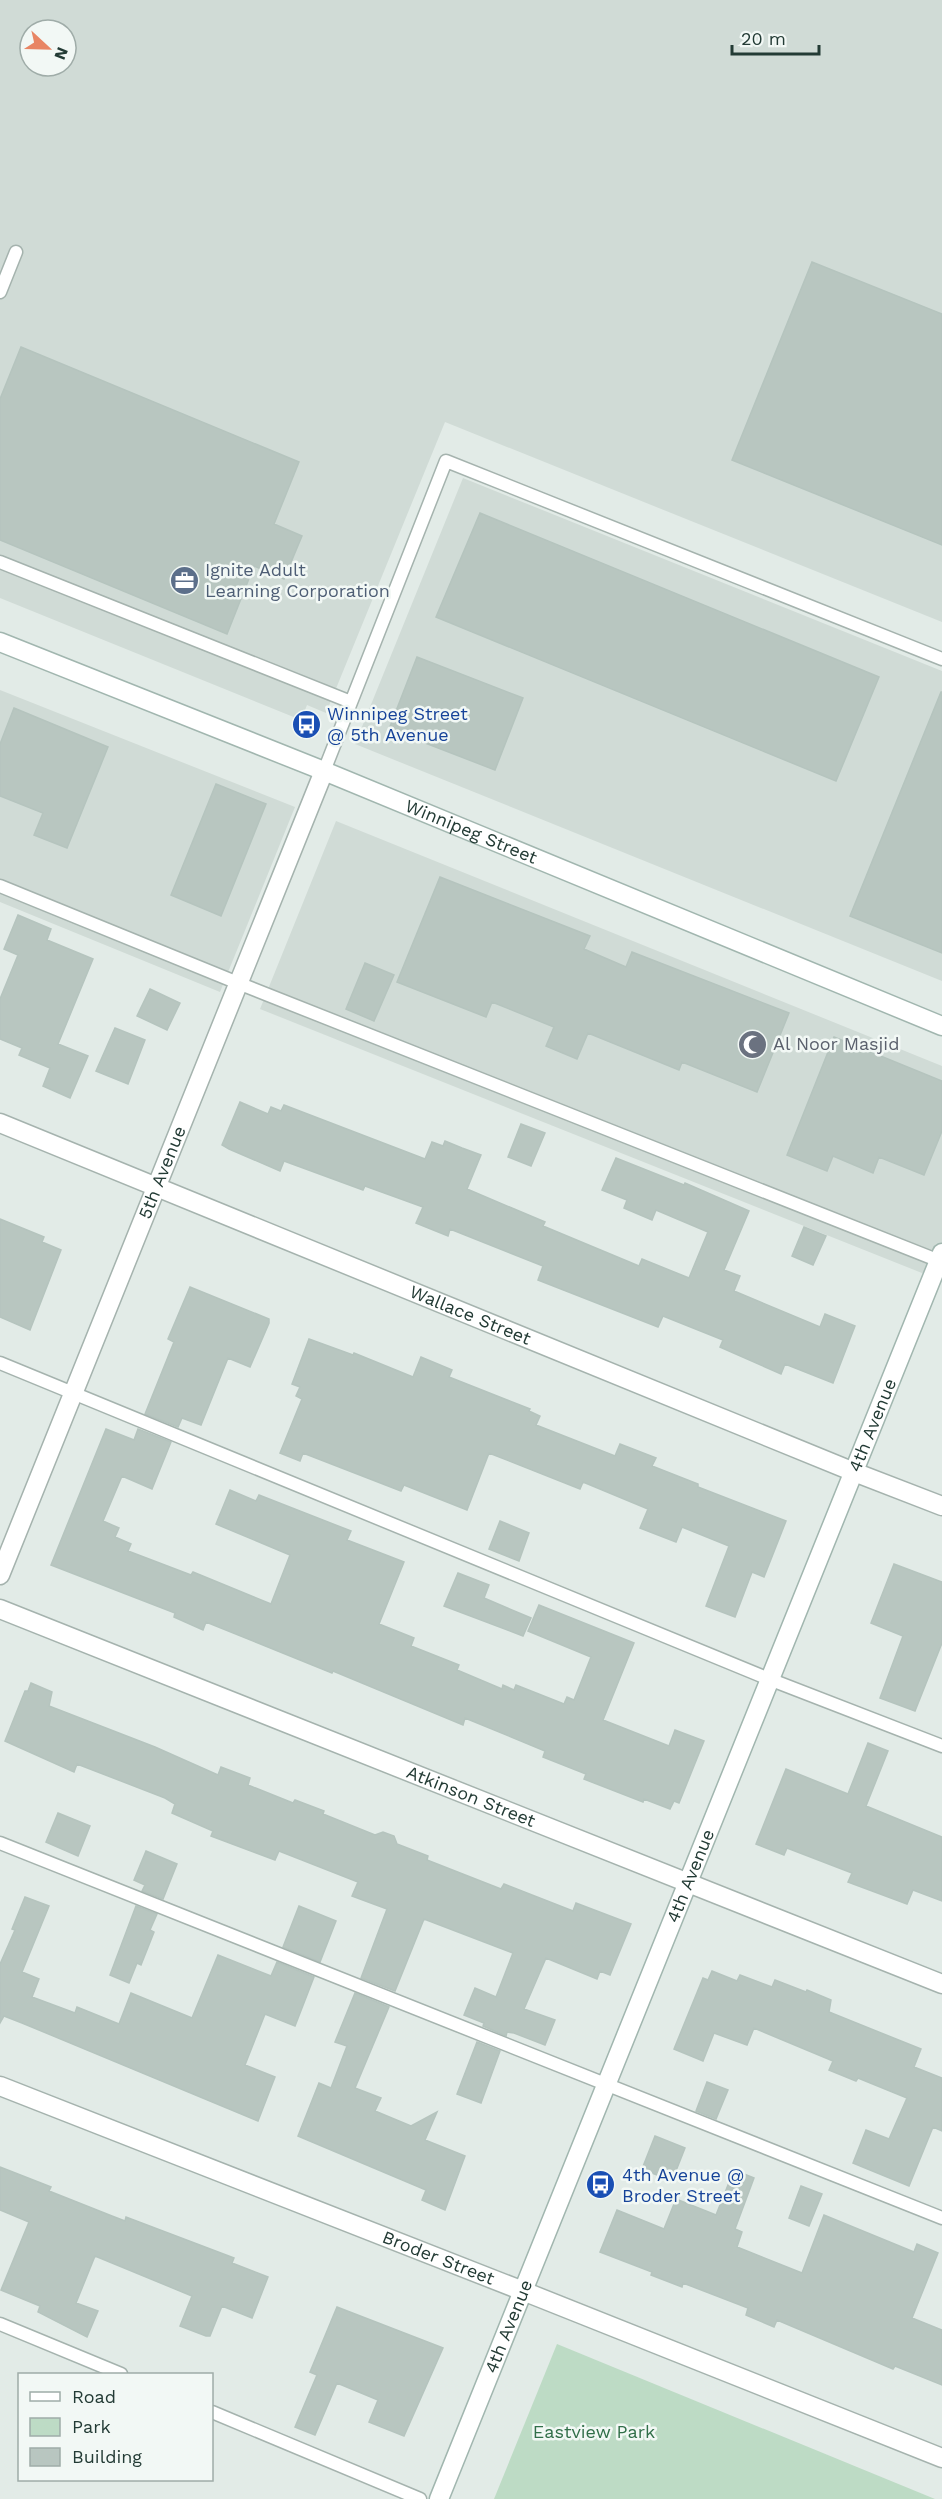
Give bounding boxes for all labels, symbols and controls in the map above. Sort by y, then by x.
north arrow [18,18,78,78]
scale bar [732,18,819,56]
text: 20 m [741,28,786,49]
text: N [50,44,72,62]
place label: Ignite Adult Learning Corporation [205,559,390,601]
office icon: Ignite Adult Learning Corporation [168,564,200,596]
place label: Winnipeg Street @ 5th Avenue [327,703,468,745]
bus stop icon: Winnipeg Street @ 5th Avenue [290,708,322,740]
street label: Winnipeg Street [402,795,541,868]
mosque icon: Al Noor Masjid [736,1028,768,1060]
place label: Al Noor Masjid [773,1033,899,1054]
street label: 5th Avenue [134,1123,190,1222]
street label: Wallace Street [407,1281,534,1349]
street label: 4th Avenue [844,1375,900,1475]
street label: Atkinson Street [404,1761,539,1831]
street label: 4th Avenue [662,1826,718,1925]
place label: 4th Avenue @ Broder Street [622,2164,744,2206]
bus stop icon: 4th Avenue @ Broder Street [585,2169,617,2201]
street label: Broder Street [380,2226,498,2289]
street label: 4th Avenue [480,2277,536,2376]
legend [18,2373,213,2481]
text: Road [72,2386,116,2407]
text: Park [72,2416,111,2437]
park label: Eastview Park [533,2421,655,2442]
text: Building [72,2446,142,2467]

